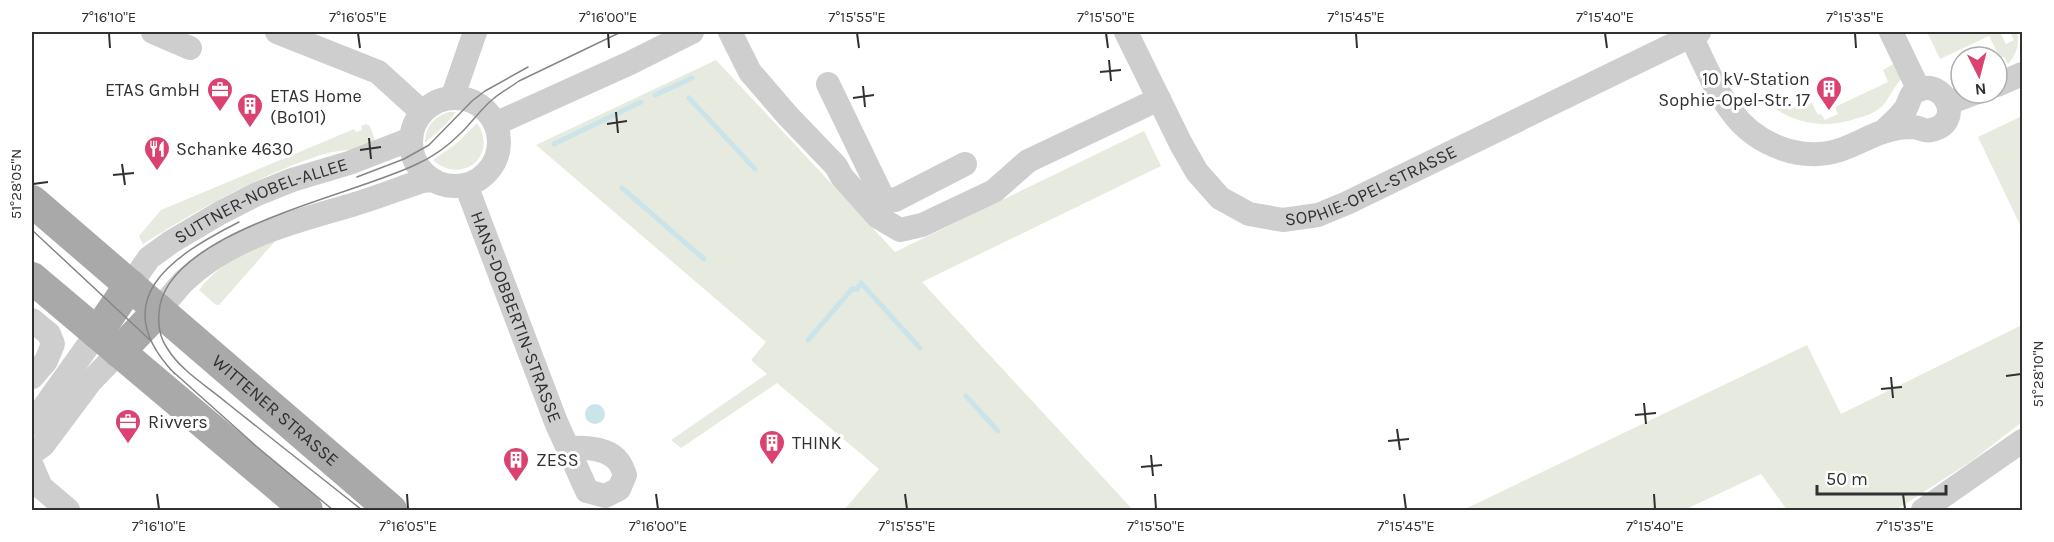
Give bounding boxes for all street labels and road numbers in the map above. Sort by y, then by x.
street label: SOPHIE-OPEL-STRASSE [1283,140,1460,231]
street label: SUTTNER-NOBEL-ALLEE [170,153,350,248]
street label: HANS-DOBBERTIN-STRASSE [466,208,566,426]
street label: WITTENER STRASSE [207,350,343,471]

